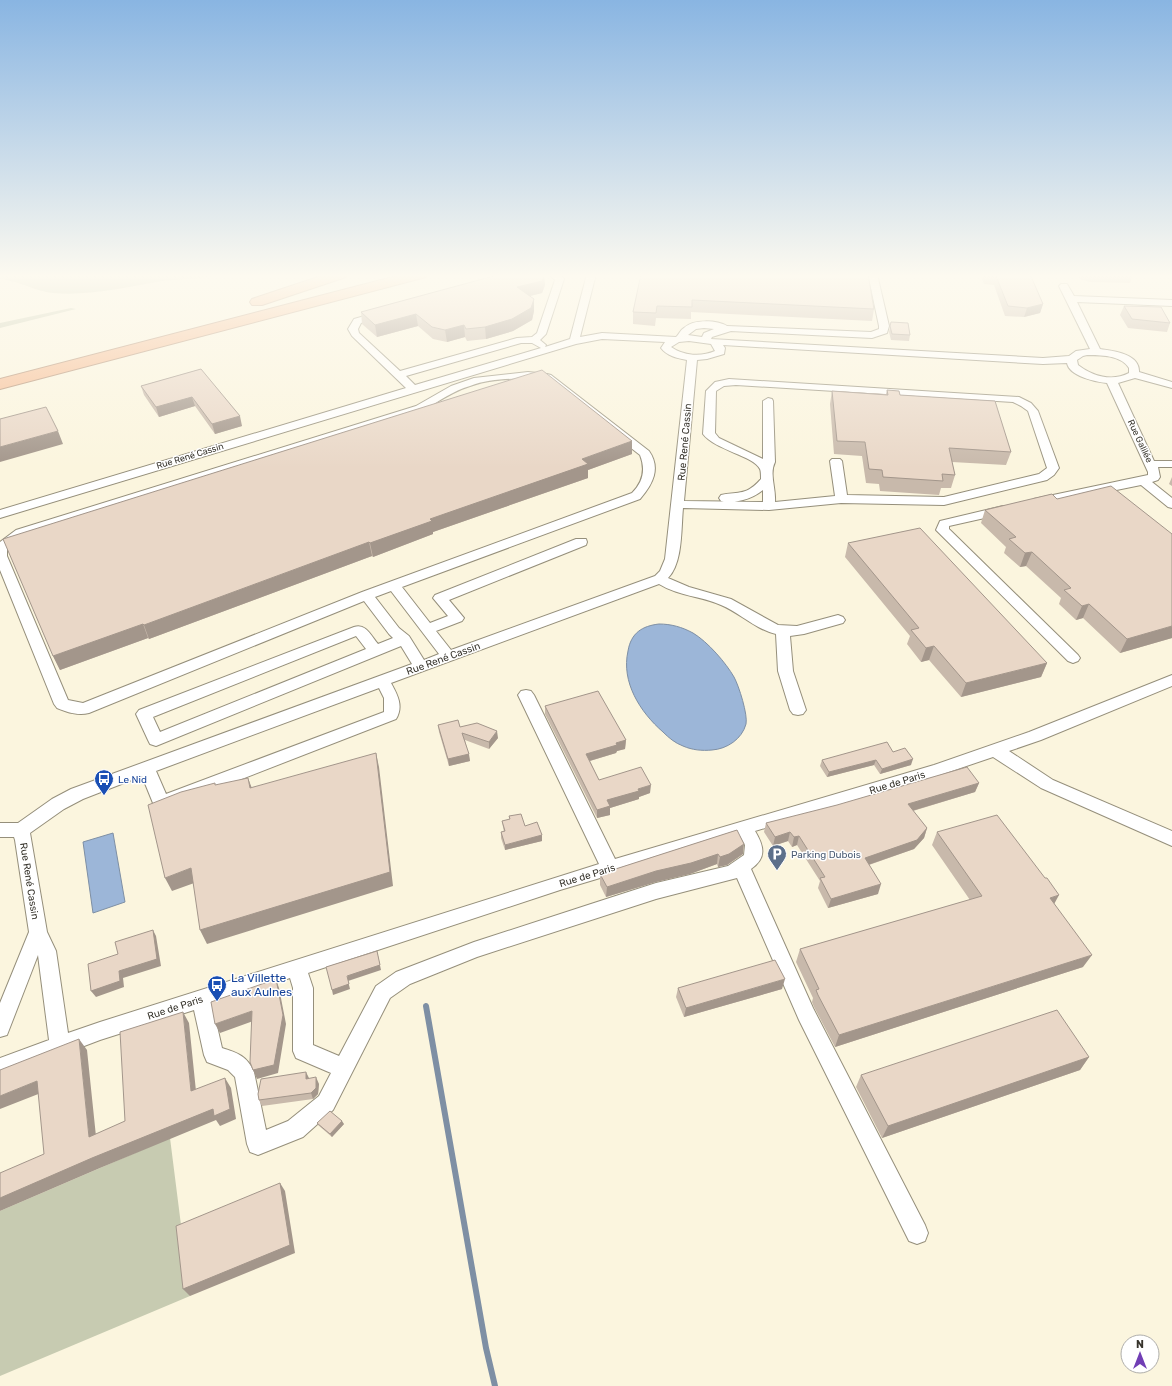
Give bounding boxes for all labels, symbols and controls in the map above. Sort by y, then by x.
street label: Rue René Cassin [676,403,694,481]
street label: Rue Galilée [1126,418,1154,464]
street label: Rue René Cassin [155,441,225,471]
street label: Rue René Cassin [405,640,482,678]
bus stop icon: Le Nid [93,768,115,796]
street label: Rue de Paris [868,769,927,797]
place label: Le Nid [118,774,147,786]
street label: Rue René Cassin [17,842,41,920]
parking icon: Parking Dubois [766,843,788,871]
place label: Parking Dubois [791,849,861,861]
street label: Rue de Paris [558,862,617,890]
place label: La Villette aux Aulnes [231,971,292,999]
bus stop icon: La Villette aux Aulnes [206,974,228,1002]
street label: Rue de Paris [146,993,205,1023]
north arrow [1120,1334,1160,1374]
text: N [1136,1338,1144,1351]

